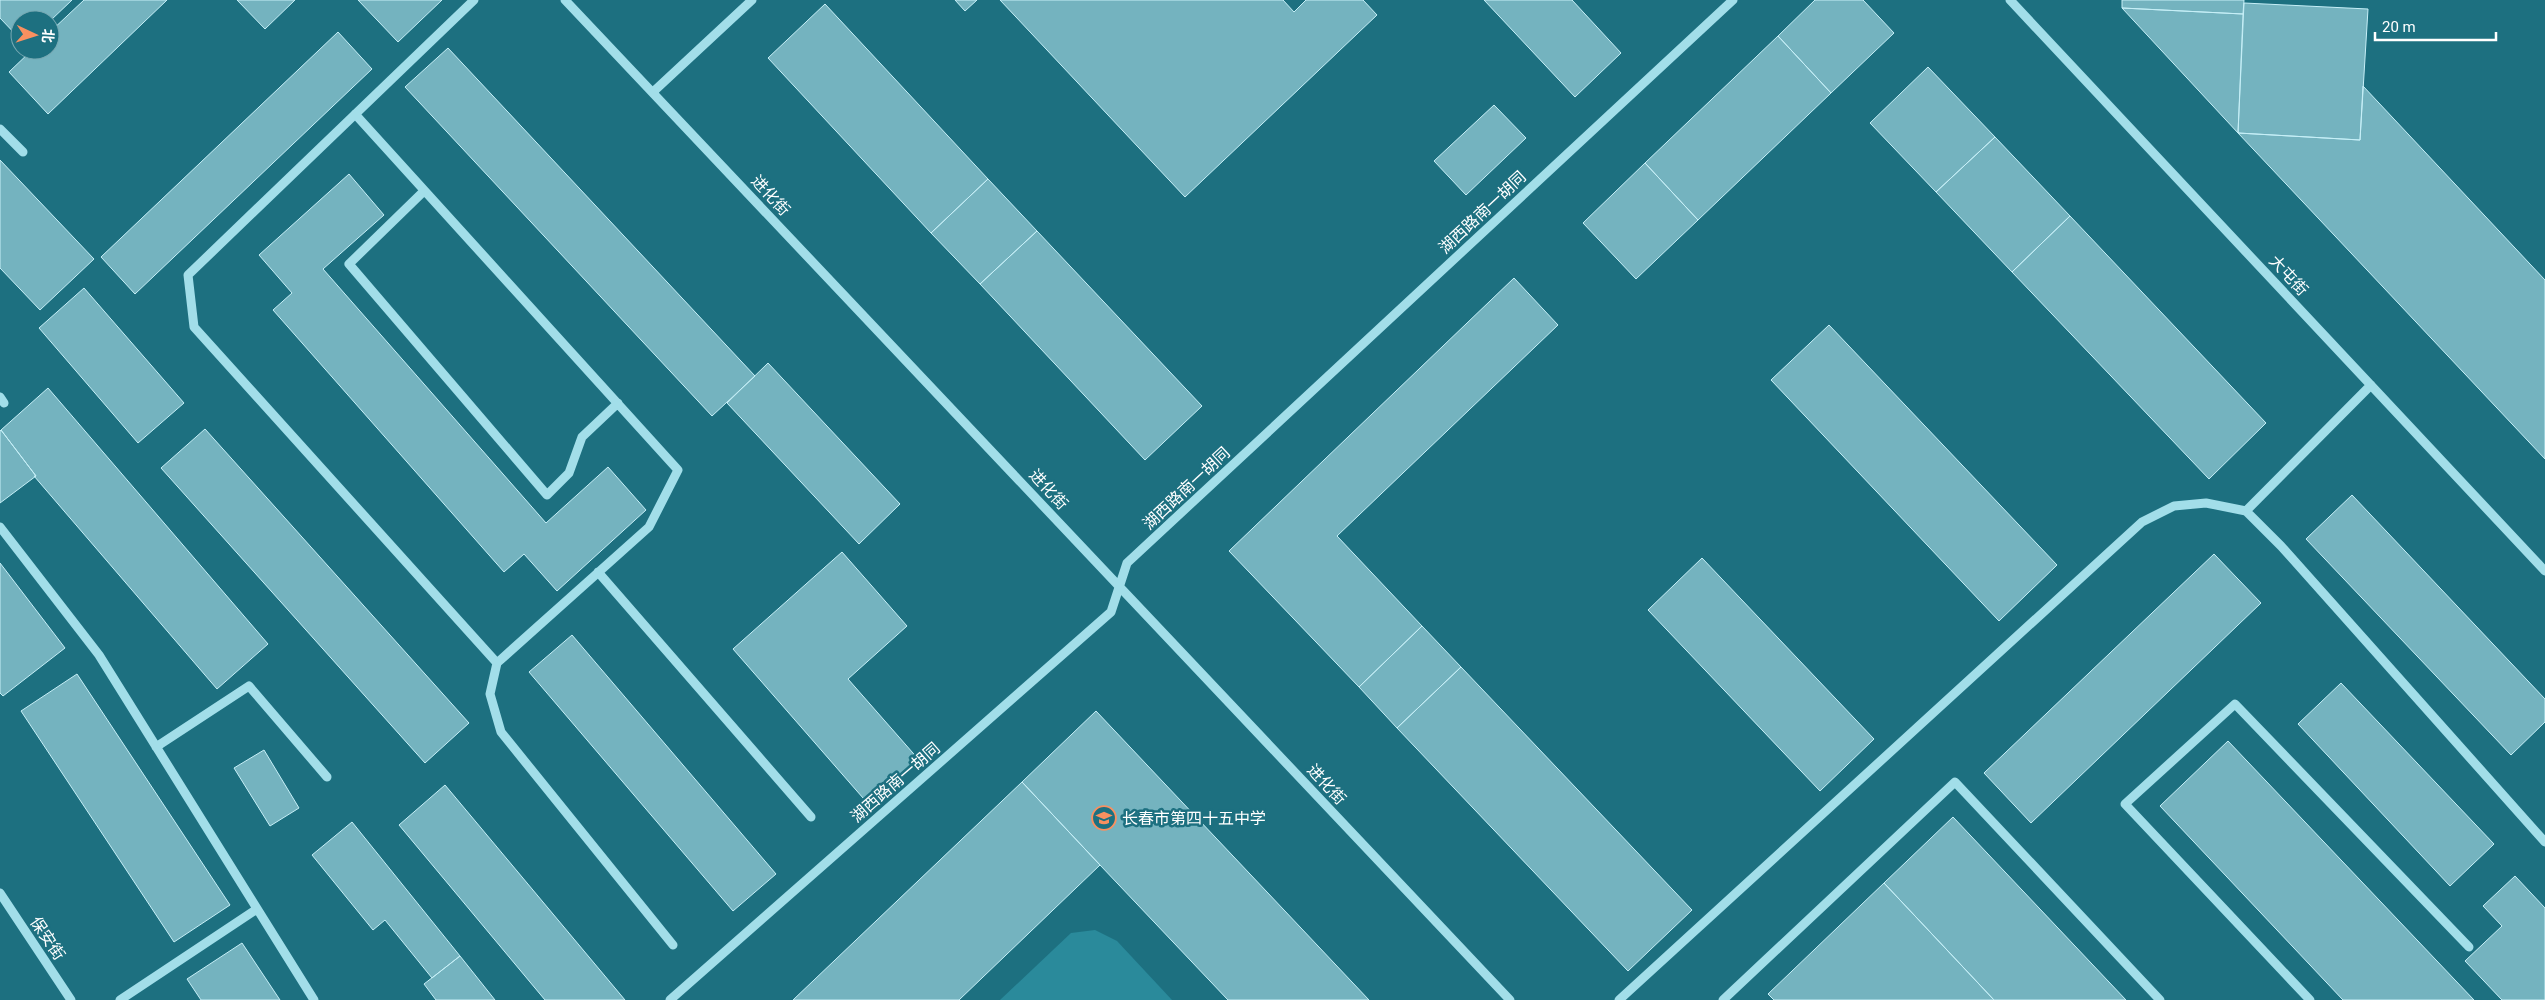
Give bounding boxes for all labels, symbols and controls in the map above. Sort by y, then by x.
north arrow [10,10,60,60]
scale bar [2375,10,2496,42]
text: 20 m [2382,18,2416,36]
text: 北 [39,28,56,43]
street label: 湖西路南一胡同 [1435,167,1530,258]
street label: 进化街 [747,171,794,219]
street label: 大屯街 [2265,251,2312,299]
street label: 湖西路南一胡同 [1139,443,1234,534]
street label: 进化街 [1025,465,1072,513]
street label: 湖西路南一胡同 [847,738,944,826]
street label: 进化街 [1303,760,1350,808]
school or university icon: 长春市第四十五中学 [1091,805,1117,831]
place label: 长春市第四十五中学 [1122,809,1266,828]
street label: 保安街 [26,913,69,963]

